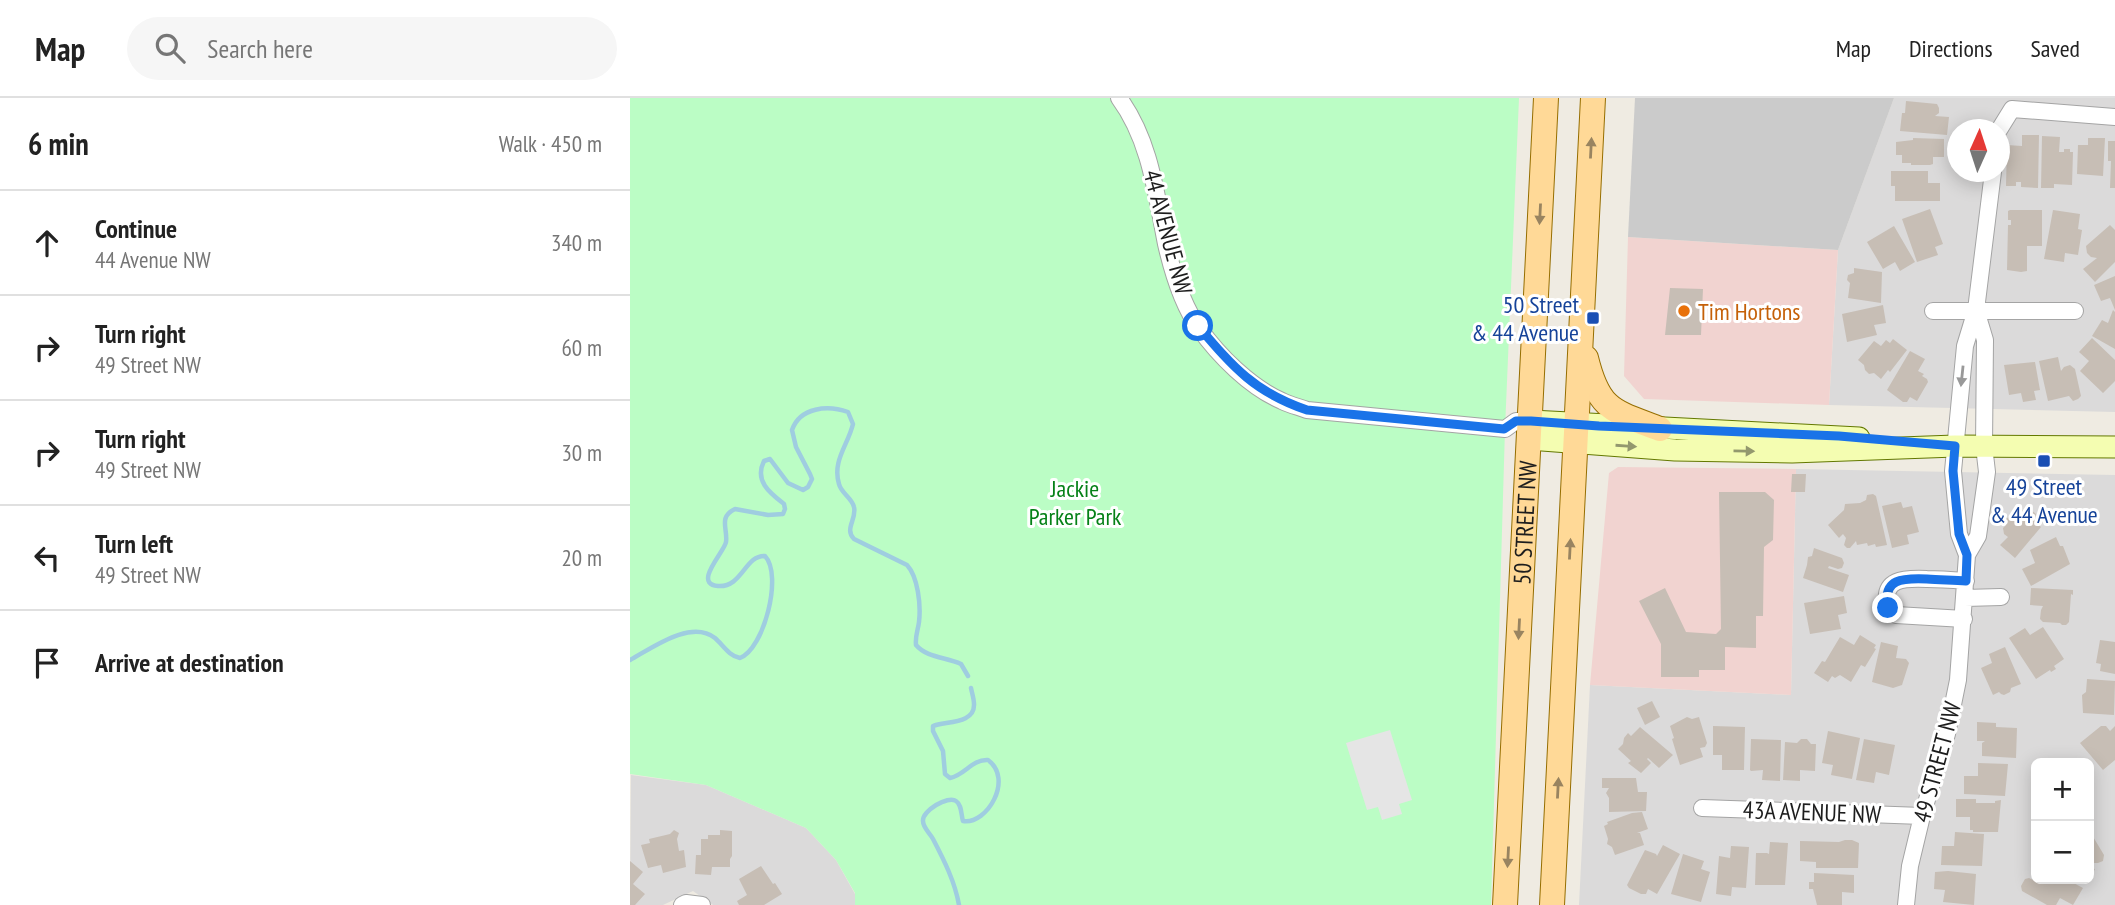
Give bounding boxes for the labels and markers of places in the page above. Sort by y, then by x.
place label: 50 Street & 44 Avenue [1471,289,1579,348]
place label: Tim Hortons [1698,296,1800,327]
marker: Tim Hortons [1676,303,1692,319]
marker: 50 Street & 44 Avenue [1585,310,1601,326]
marker: 49 Street & 44 Avenue [2036,453,2052,469]
place label: 49 Street & 44 Avenue [1990,471,2098,530]

